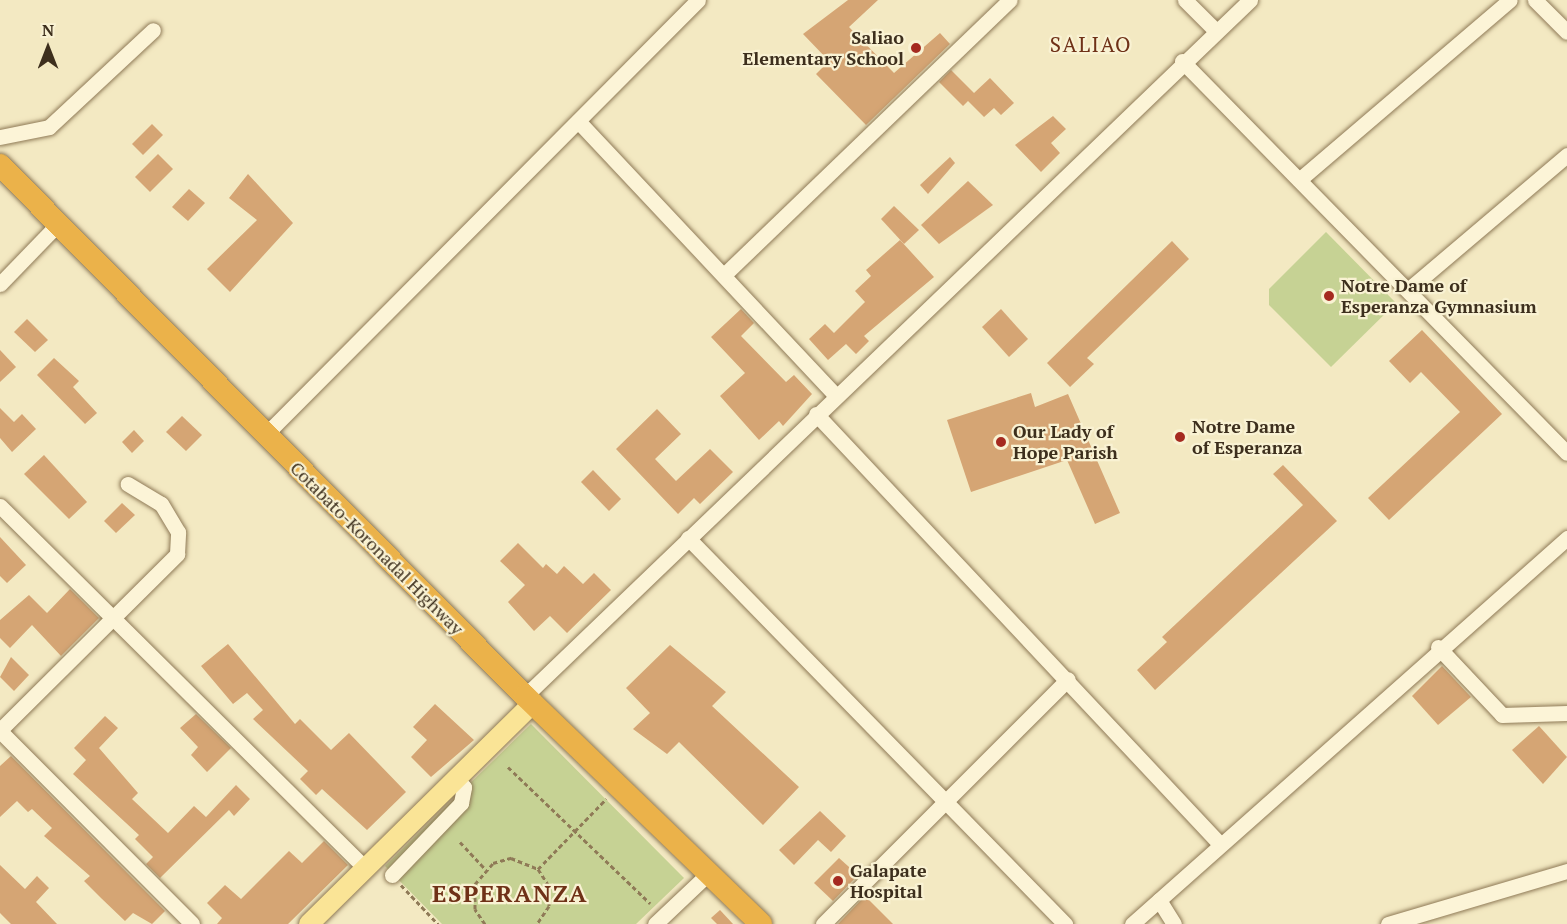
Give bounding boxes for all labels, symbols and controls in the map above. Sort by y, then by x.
north arrow [18,18,78,78]
text: N [42,19,54,41]
place label: Saliao Elementary School [742,27,904,70]
district label: SALIAO [1050,31,1132,57]
marker: Saliao Elementary School [909,41,923,55]
place label: Notre Dame of Esperanza Gymnasium [1341,275,1537,318]
marker: Notre Dame of Esperanza Gymnasium [1322,289,1336,303]
place label: Notre Dame of Esperanza [1192,416,1303,458]
place label: Our Lady of Hope Parish [1013,421,1118,464]
marker: Notre Dame of Esperanza [1173,430,1187,444]
marker: Our Lady of Hope Parish [994,435,1008,449]
street label: Cotabato-Koronadal Highway [286,457,468,639]
place label: Galapate Hospital [850,860,927,902]
marker: Galapate Hospital [831,874,845,888]
district label: ESPERANZA [432,880,588,908]

